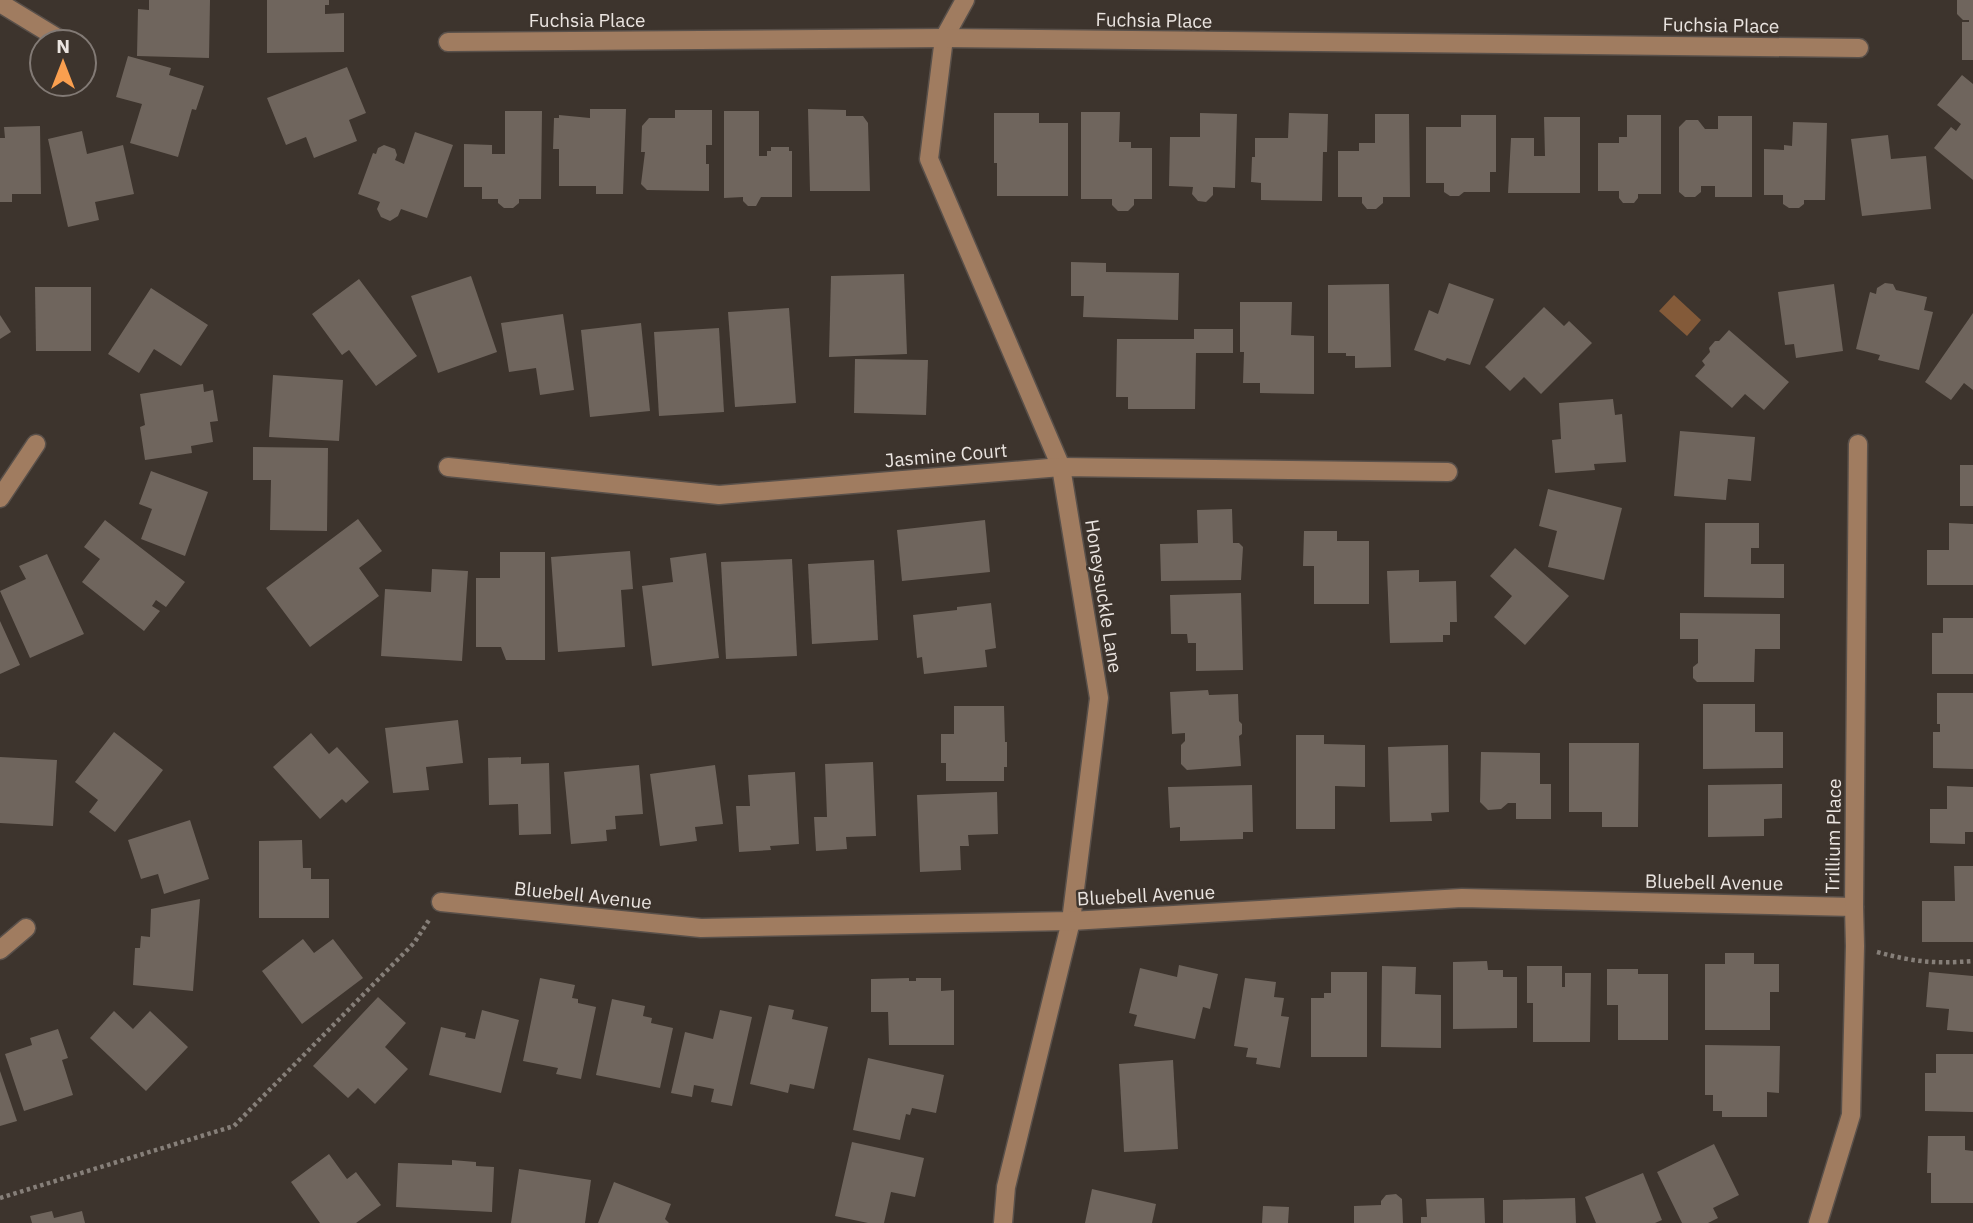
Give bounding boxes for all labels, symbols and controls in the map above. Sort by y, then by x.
street label: Fuchsia Place [1095,7,1213,33]
street label: Fuchsia Place [529,8,645,32]
street label: Fuchsia Place [1662,12,1780,38]
north arrow [28,28,98,98]
text: N [56,34,70,58]
street label: Jasmine Court [884,438,1008,472]
street label: Honeysuckle Lane [1080,517,1128,675]
street label: Trillium Place [1820,778,1846,894]
street label: Bluebell Avenue [1645,869,1783,895]
street label: Bluebell Avenue [513,876,653,914]
street label: Bluebell Avenue [1076,879,1216,911]

